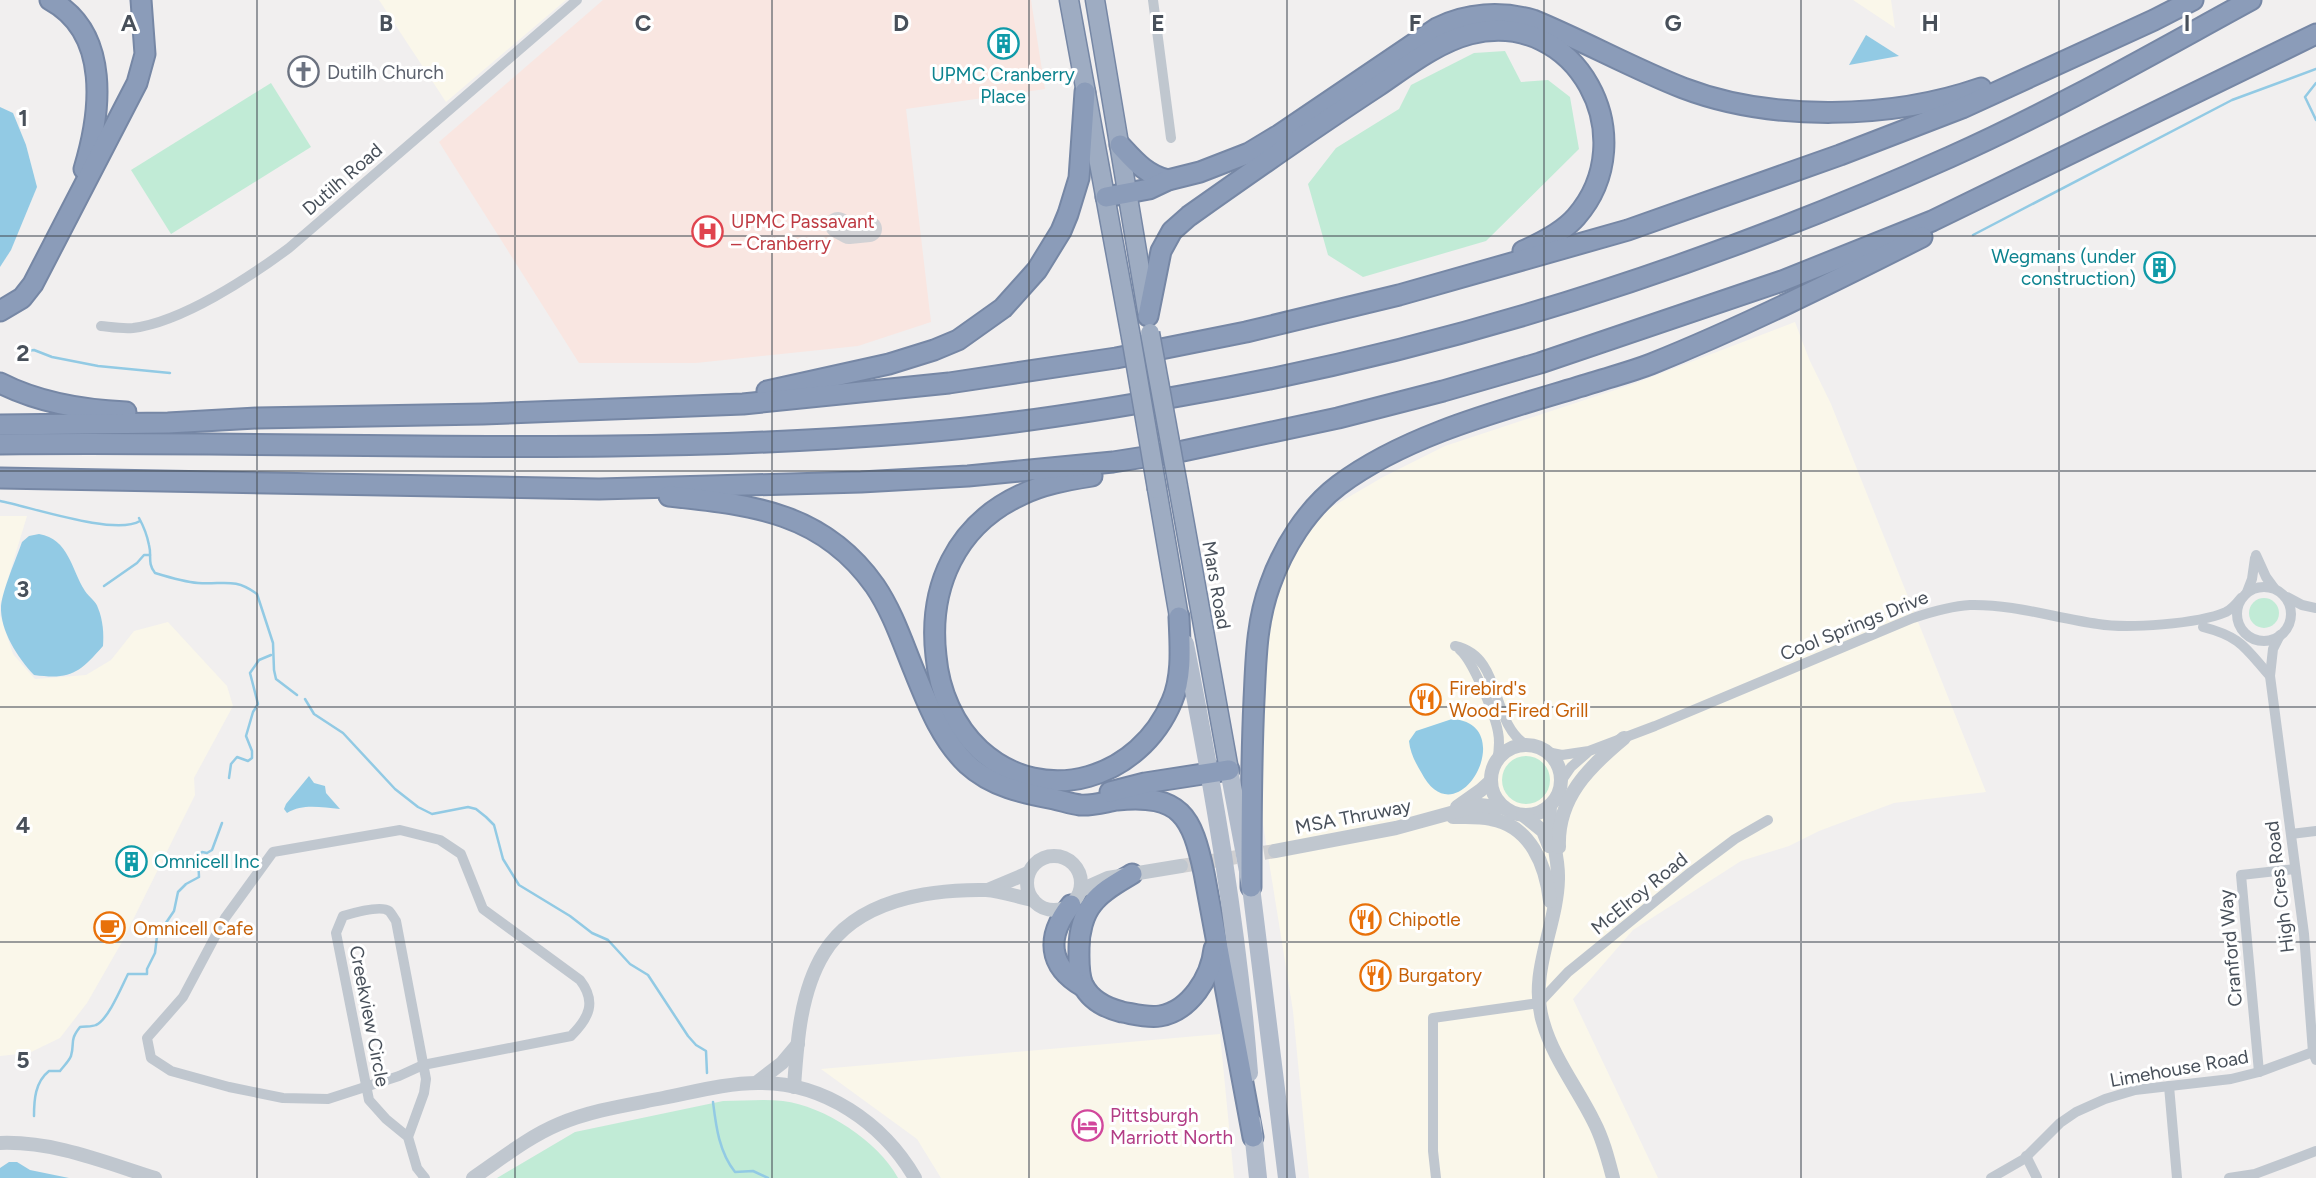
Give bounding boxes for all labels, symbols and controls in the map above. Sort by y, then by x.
text: A [121,9,138,37]
text: B [379,9,393,37]
text: C [635,9,652,37]
text: D [893,9,909,37]
text: E [1151,9,1165,37]
text: F [1409,9,1422,37]
text: G [1664,9,1682,37]
text: H [1921,9,1939,37]
text: I [2184,9,2190,37]
building icon: UPMC Cranberry Place [986,26,1020,60]
church icon: Dutilh Church [287,55,321,89]
place label: Dutilh Church [327,61,444,84]
place label: UPMC Cranberry Place [931,63,1075,108]
text: 1 [18,104,28,132]
street label: Dutilh Road [298,138,387,220]
place label: UPMC Passavant – Cranberry [731,210,875,255]
hospital icon: UPMC Passavant – Cranberry [691,215,725,249]
place label: Wegmans (under construction) [1991,245,2137,290]
building icon: Wegmans (under construction) [2142,250,2176,284]
text: 2 [16,339,30,367]
street label: Mars Road [1197,539,1236,631]
text: 3 [17,575,29,603]
street label: Cool Springs Drive [1777,585,1932,666]
place label: Firebird's Wood-Fired Grill [1449,677,1589,722]
restaurant icon: Firebird's Wood-Fired Grill [1409,682,1443,716]
street label: MSA Thruway [1293,794,1413,839]
text: 4 [16,811,30,839]
street label: High Cres Road [2260,820,2299,954]
building icon: Omnicell Inc [114,844,148,878]
street label: McElroy Road [1586,848,1692,939]
place label: Omnicell Inc [154,850,260,873]
street label: Cranford Way [2214,888,2247,1008]
restaurant icon: Chipotle [1348,902,1382,936]
place label: Chipotle [1388,908,1461,931]
cafe icon: Omnicell Cafe [93,911,127,945]
place label: Omnicell Cafe [133,917,253,940]
street label: Creekview Circle [345,943,394,1089]
restaurant icon: Burgatory [1358,958,1392,992]
place label: Burgatory [1398,964,1482,987]
street label: Limehouse Road [2108,1045,2250,1092]
text: 5 [16,1046,30,1074]
place label: Pittsburgh Marriott North [1110,1104,1233,1149]
hotel icon: Pittsburgh Marriott North [1070,1109,1104,1143]

